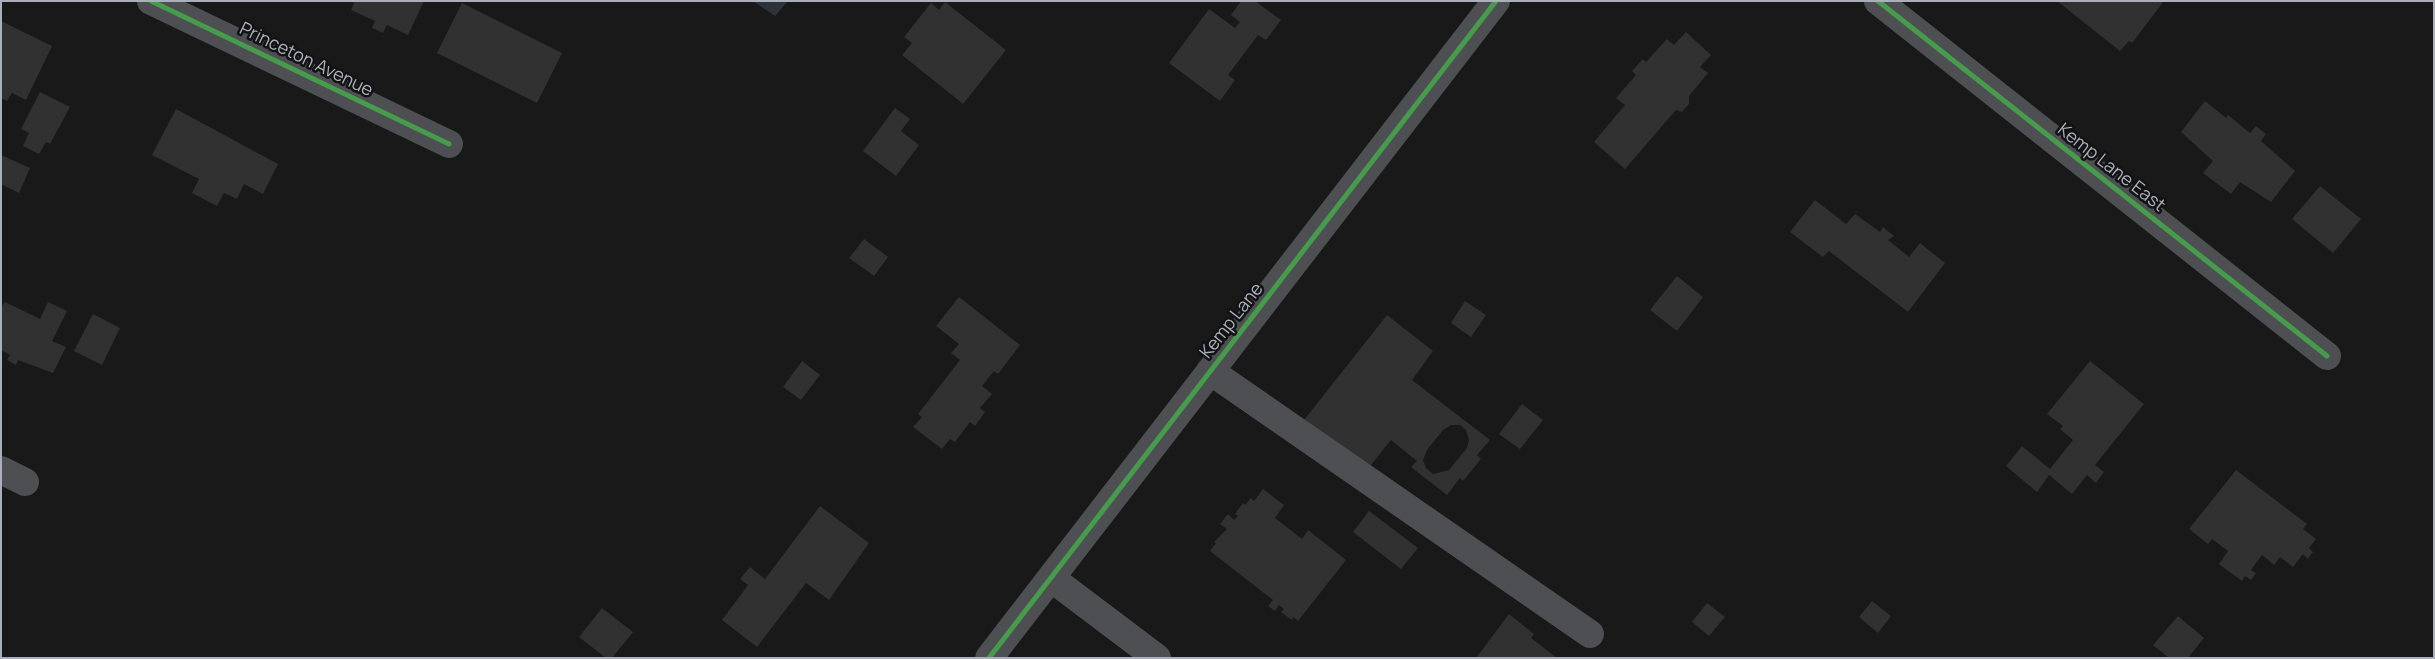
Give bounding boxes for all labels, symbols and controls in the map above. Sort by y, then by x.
street label: Princeton Avenue [236,18,376,102]
street label: Kemp Lane East [2053,119,2169,217]
street label: Kemp Lane [1196,279,1268,363]

